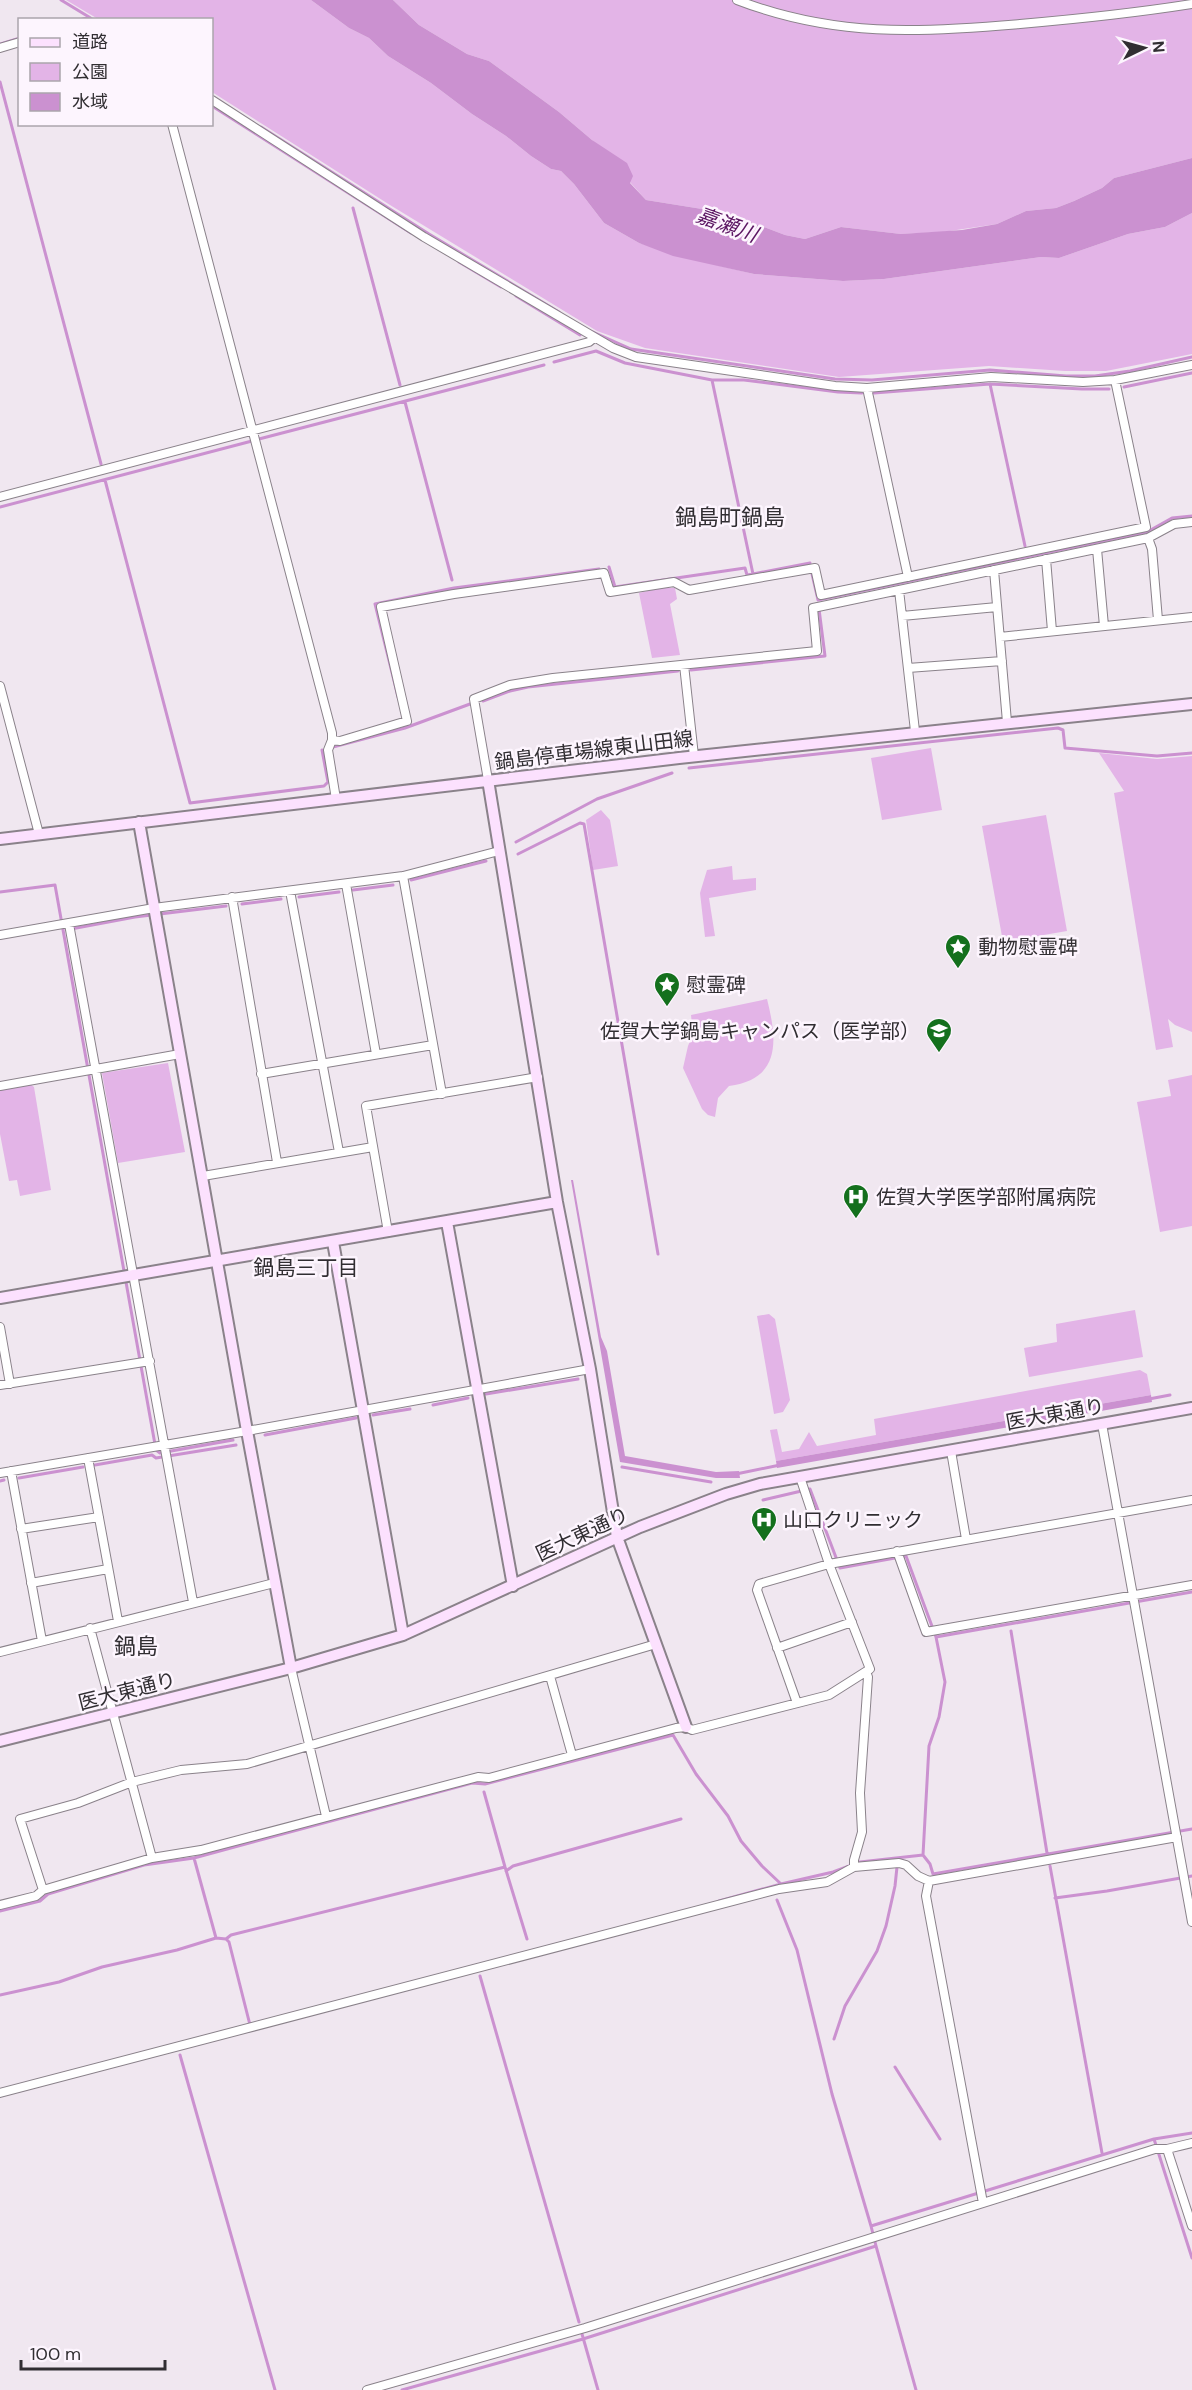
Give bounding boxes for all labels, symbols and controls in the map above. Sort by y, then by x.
legend [18,18,213,126]
north arrow [1114,18,1174,78]
text: 道路 [72,30,108,54]
text: N [1147,40,1169,53]
text: 公園 [72,60,108,84]
text: 水域 [72,90,108,114]
water label: 嘉瀬川 [693,201,763,250]
district label: 鍋島町鍋島 [675,503,785,532]
street label: 鍋島停車場線東山田線 [493,725,695,775]
place icon: 動物慰霊碑 [943,932,973,970]
place label: 動物慰霊碑 [978,934,1078,960]
place icon: 慰霊碑 [652,970,682,1008]
place label: 慰霊碑 [686,972,746,998]
school or university icon: 佐賀大学鍋島キャンパス（医学部） [924,1016,954,1054]
place label: 佐賀大学鍋島キャンパス（医学部） [600,1018,920,1044]
hospital icon: 佐賀大学医学部附属病院 [841,1182,871,1220]
place label: 佐賀大学医学部附属病院 [876,1184,1096,1210]
district label: 鍋島三丁目 [254,1254,359,1282]
street label: 医大東通り [1004,1393,1106,1435]
street label: 医大東通り [531,1501,633,1567]
hospital icon: 山口クリニック [749,1505,779,1543]
place label: 山口クリニック [783,1507,923,1533]
district label: 鍋島 [114,1632,158,1661]
street label: 医大東通り [75,1666,179,1716]
scale bar [21,2333,165,2371]
text: 100 m [30,2342,81,2366]

